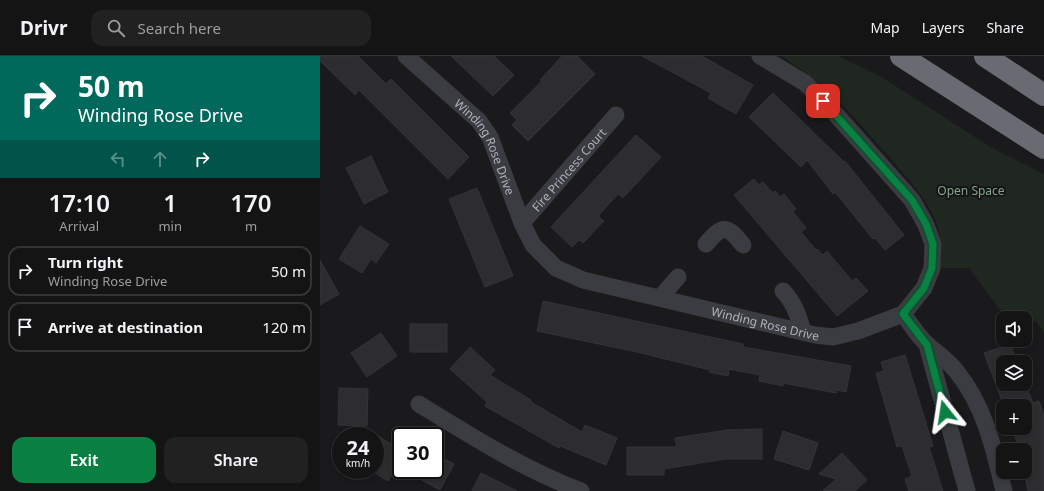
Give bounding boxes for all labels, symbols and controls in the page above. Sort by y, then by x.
search box [91,10,371,46]
text: Drivr [20,15,67,41]
icon: search [105,17,127,39]
text: Search here [137,18,221,38]
text: Map [871,18,900,37]
text: Layers [922,18,964,37]
text: Share [986,18,1024,37]
text: 50 m [78,67,145,105]
icon: right [12,72,64,124]
pin [806,84,840,118]
icon: arrive [812,90,834,112]
street label: Winding Rose Drive [451,95,519,197]
text: Winding Rose Drive [78,103,243,127]
street label: Fire Princess Court [528,124,610,215]
icon: left [107,148,129,170]
icon: ahead [149,148,171,170]
icon: right [191,148,213,170]
park label: Open Space [937,182,1005,199]
text: 17:10 [48,186,110,219]
text: 1 [163,186,177,219]
text: 170 [230,186,272,219]
text: Arrival [59,217,99,235]
text: min [158,217,182,235]
text: m [245,217,257,235]
text: Turn right [48,252,123,272]
icon: right [14,260,36,282]
text: 50 m [271,261,306,281]
text: Winding Rose Drive [48,272,167,290]
street label: Winding Rose Drive [710,302,820,344]
map controls [996,311,1032,479]
button: sound [996,311,1032,347]
icon: arrive [14,316,36,338]
text: Arrive at destination [48,317,203,337]
text: 120 m [262,317,306,337]
button: layers [996,355,1032,391]
position arrow [924,391,966,433]
button: + [996,399,1032,435]
speed limit sign: 30 [392,427,444,479]
text: 24 [347,434,369,461]
button: Exit [12,437,156,483]
button: Share [164,437,308,483]
button: − [996,443,1032,479]
text: km/h [346,456,370,470]

